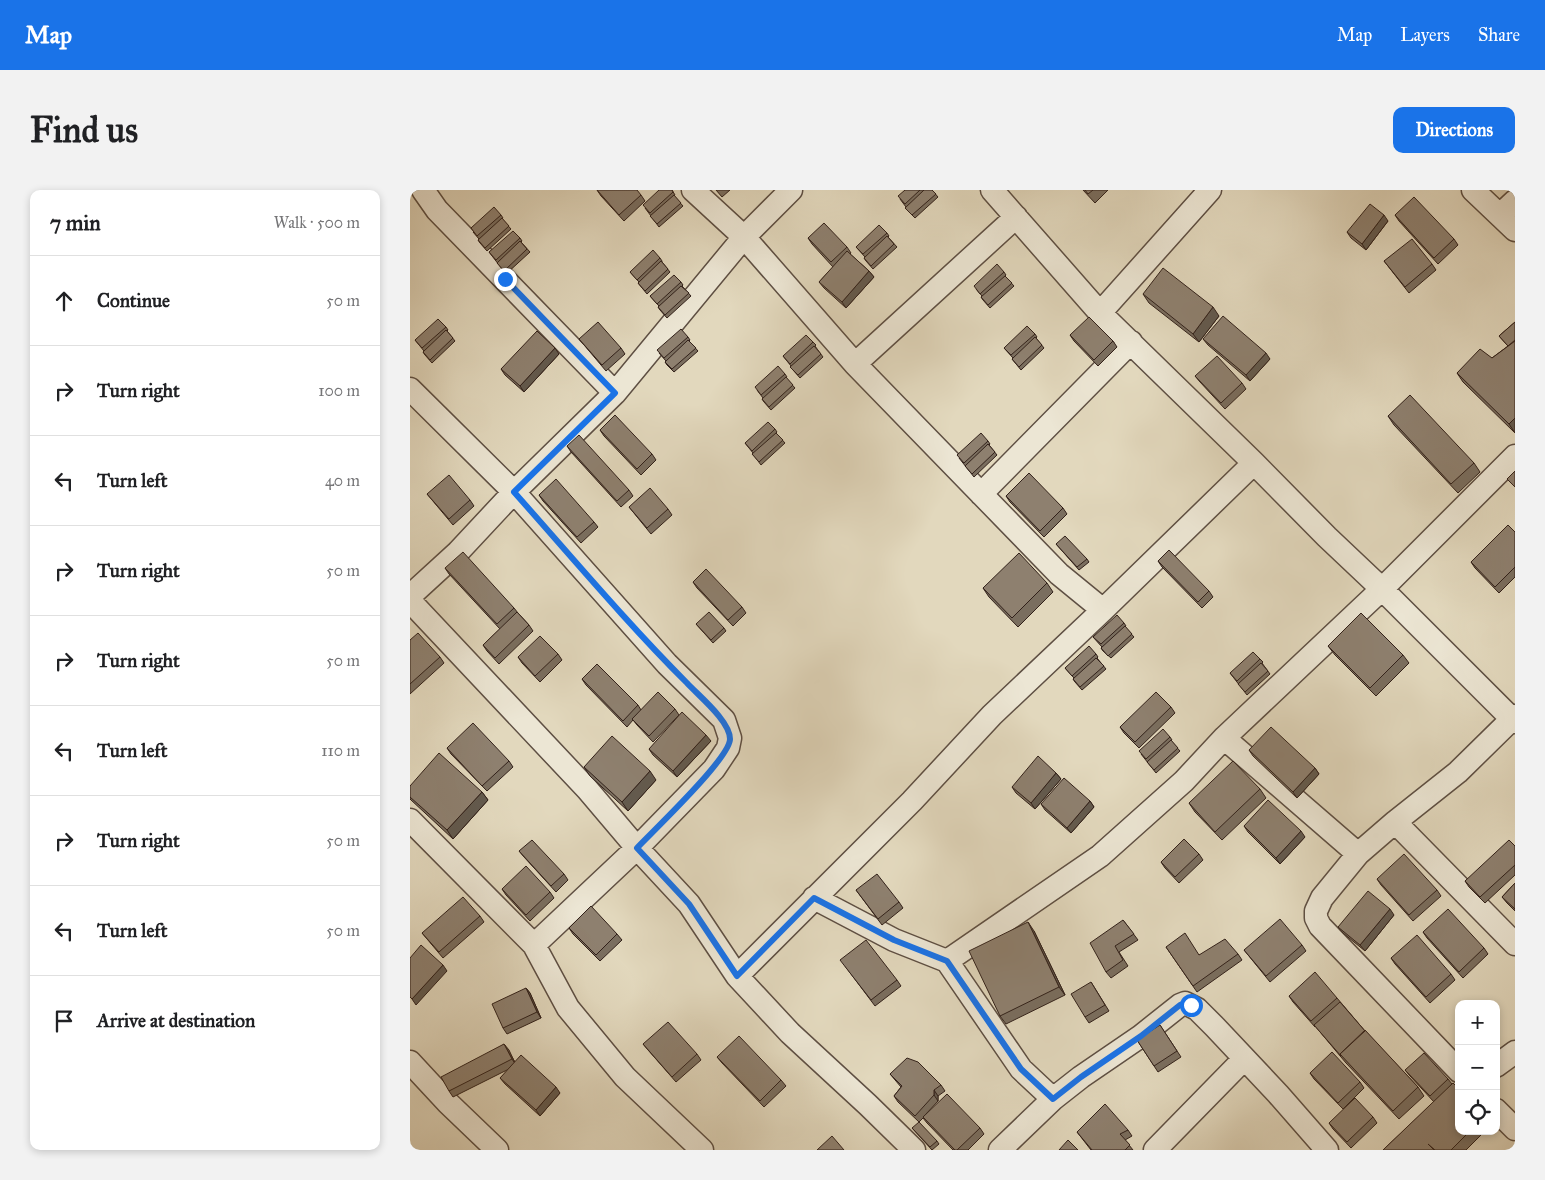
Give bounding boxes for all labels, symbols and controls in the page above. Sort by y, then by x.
text: Map [25,20,72,50]
text: Map [1337,24,1372,46]
text: Layers [1400,24,1450,46]
text: Share [1478,24,1520,46]
button: Directions [1393,107,1515,153]
text: Find us [30,109,138,152]
text: 7 min [50,210,101,236]
text: Walk · 500 m [274,213,360,232]
route end [494,268,517,291]
icon: ahead [50,287,78,315]
text: Continue [97,289,170,312]
text: 50 m [326,291,360,310]
icon: right [50,377,78,405]
text: Turn right [97,379,180,402]
text: 100 m [318,381,360,400]
icon: left [50,467,78,495]
text: Turn left [97,469,167,492]
text: 40 m [325,471,360,490]
icon: right [50,557,78,585]
text: Turn right [97,559,180,582]
text: 50 m [326,561,360,580]
icon: right [50,647,78,675]
text: Turn right [97,649,180,672]
text: 50 m [326,651,360,670]
icon: left [50,737,78,765]
text: Turn left [97,739,167,762]
text: 110 m [321,741,360,760]
icon: right [50,827,78,855]
text: Turn right [97,829,180,852]
text: 50 m [326,831,360,850]
icon: left [50,917,78,945]
text: Turn left [97,919,167,942]
text: 50 m [326,921,360,940]
route start [1180,994,1203,1017]
map controls [1455,1000,1500,1135]
button: + [1455,1000,1500,1045]
icon: arrive [50,1007,78,1035]
text: Arrive at destination [97,1009,255,1032]
button: − [1455,1045,1500,1090]
button: locate [1455,1090,1500,1135]

